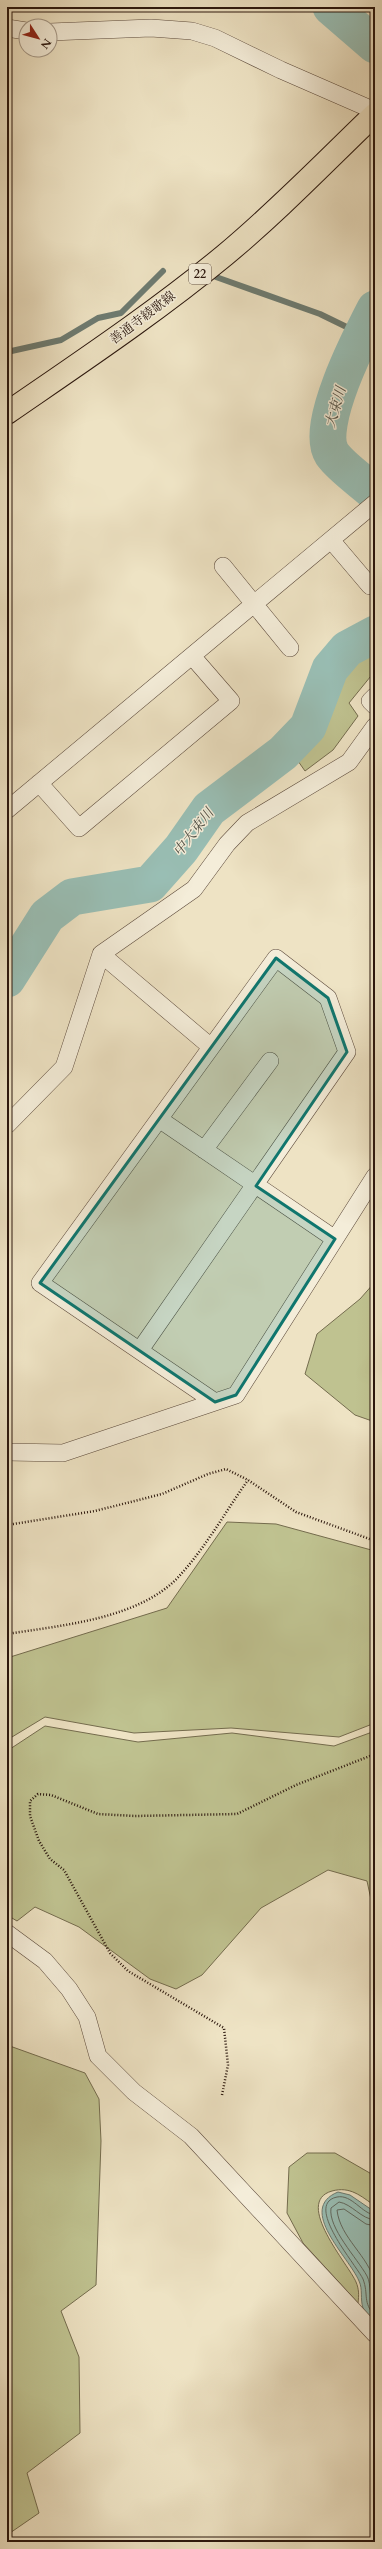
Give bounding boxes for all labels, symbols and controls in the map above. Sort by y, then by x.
north arrow [18,18,58,58]
text: N [37,35,55,52]
road number: 22 [189,264,211,284]
street label: 善通寺綾歌線 [106,287,179,348]
water label: 大束川 [321,382,351,430]
water label: 中大束川 [169,803,219,860]

